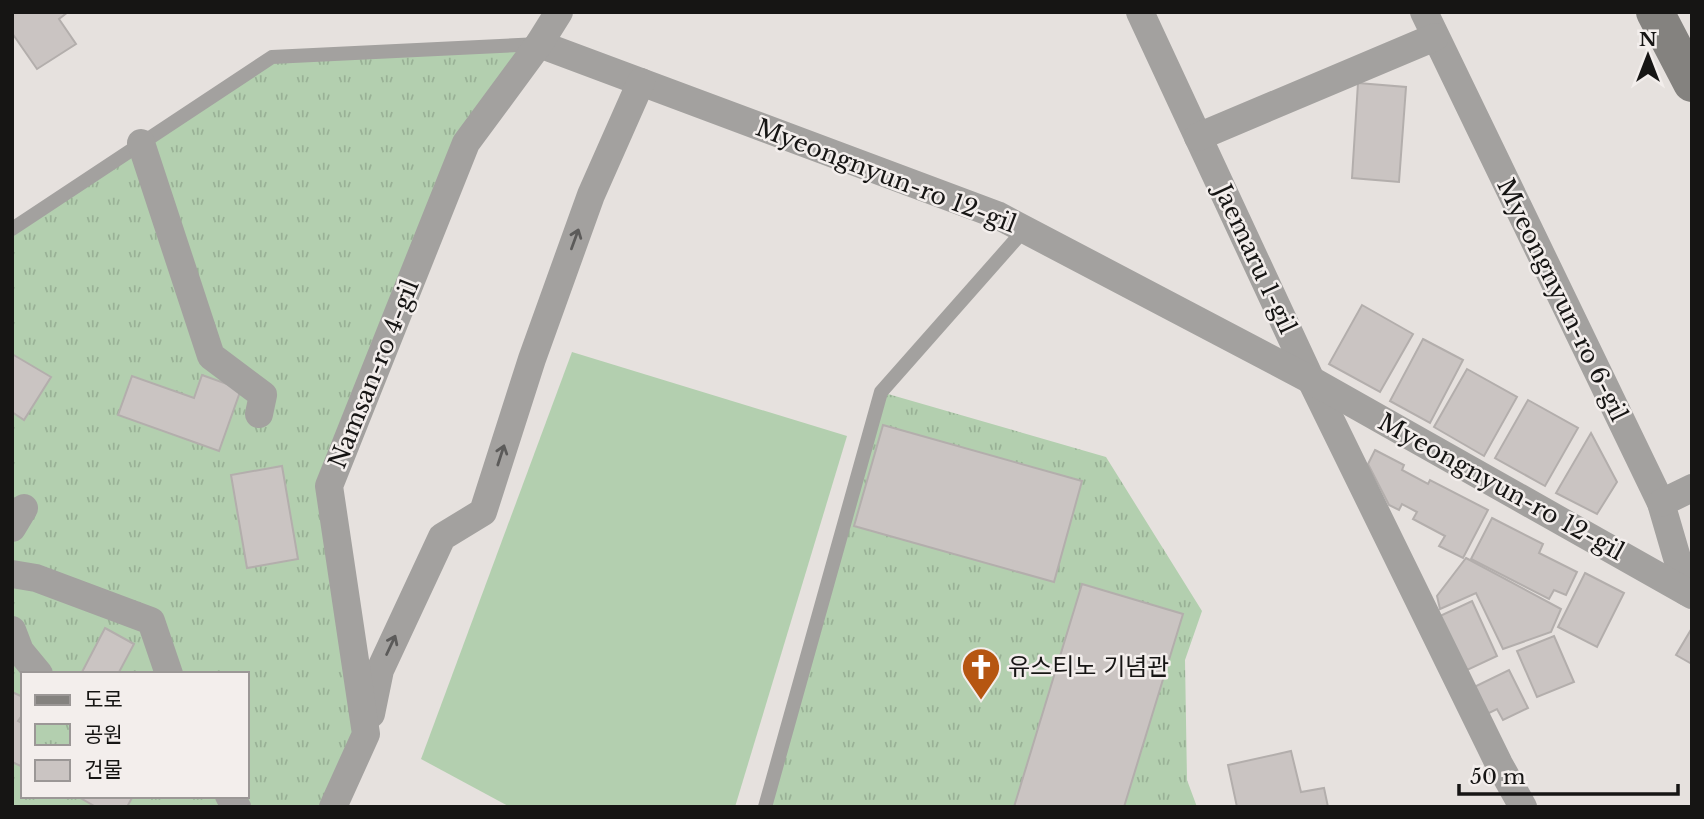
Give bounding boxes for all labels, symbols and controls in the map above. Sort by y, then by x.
north arrow [1613,21,1683,91]
text: N [1639,28,1657,51]
street label: Myeongnyun-ro 12-gil [752,112,1021,239]
street label: Myeongnyun-ro 6-gil [1491,174,1634,426]
street label: Jaemaru 1-gil [1207,177,1303,338]
one-way arrow [570,229,582,251]
street label: Namsan-ro 4-gil [322,275,425,472]
street label: Myeongnyun-ro 12-gil [1373,407,1629,566]
one-way arrow [496,444,509,466]
one-way arrow [385,635,399,656]
church icon: 유스티노 기념관 [960,646,1002,701]
place label: 유스티노 기념관 [1008,652,1169,681]
legend [21,672,248,798]
text: 도로 [84,687,123,713]
text: 공원 [84,722,123,748]
scale bar [1459,752,1678,796]
text: 건물 [84,757,123,783]
text: 50 m [1470,764,1526,790]

